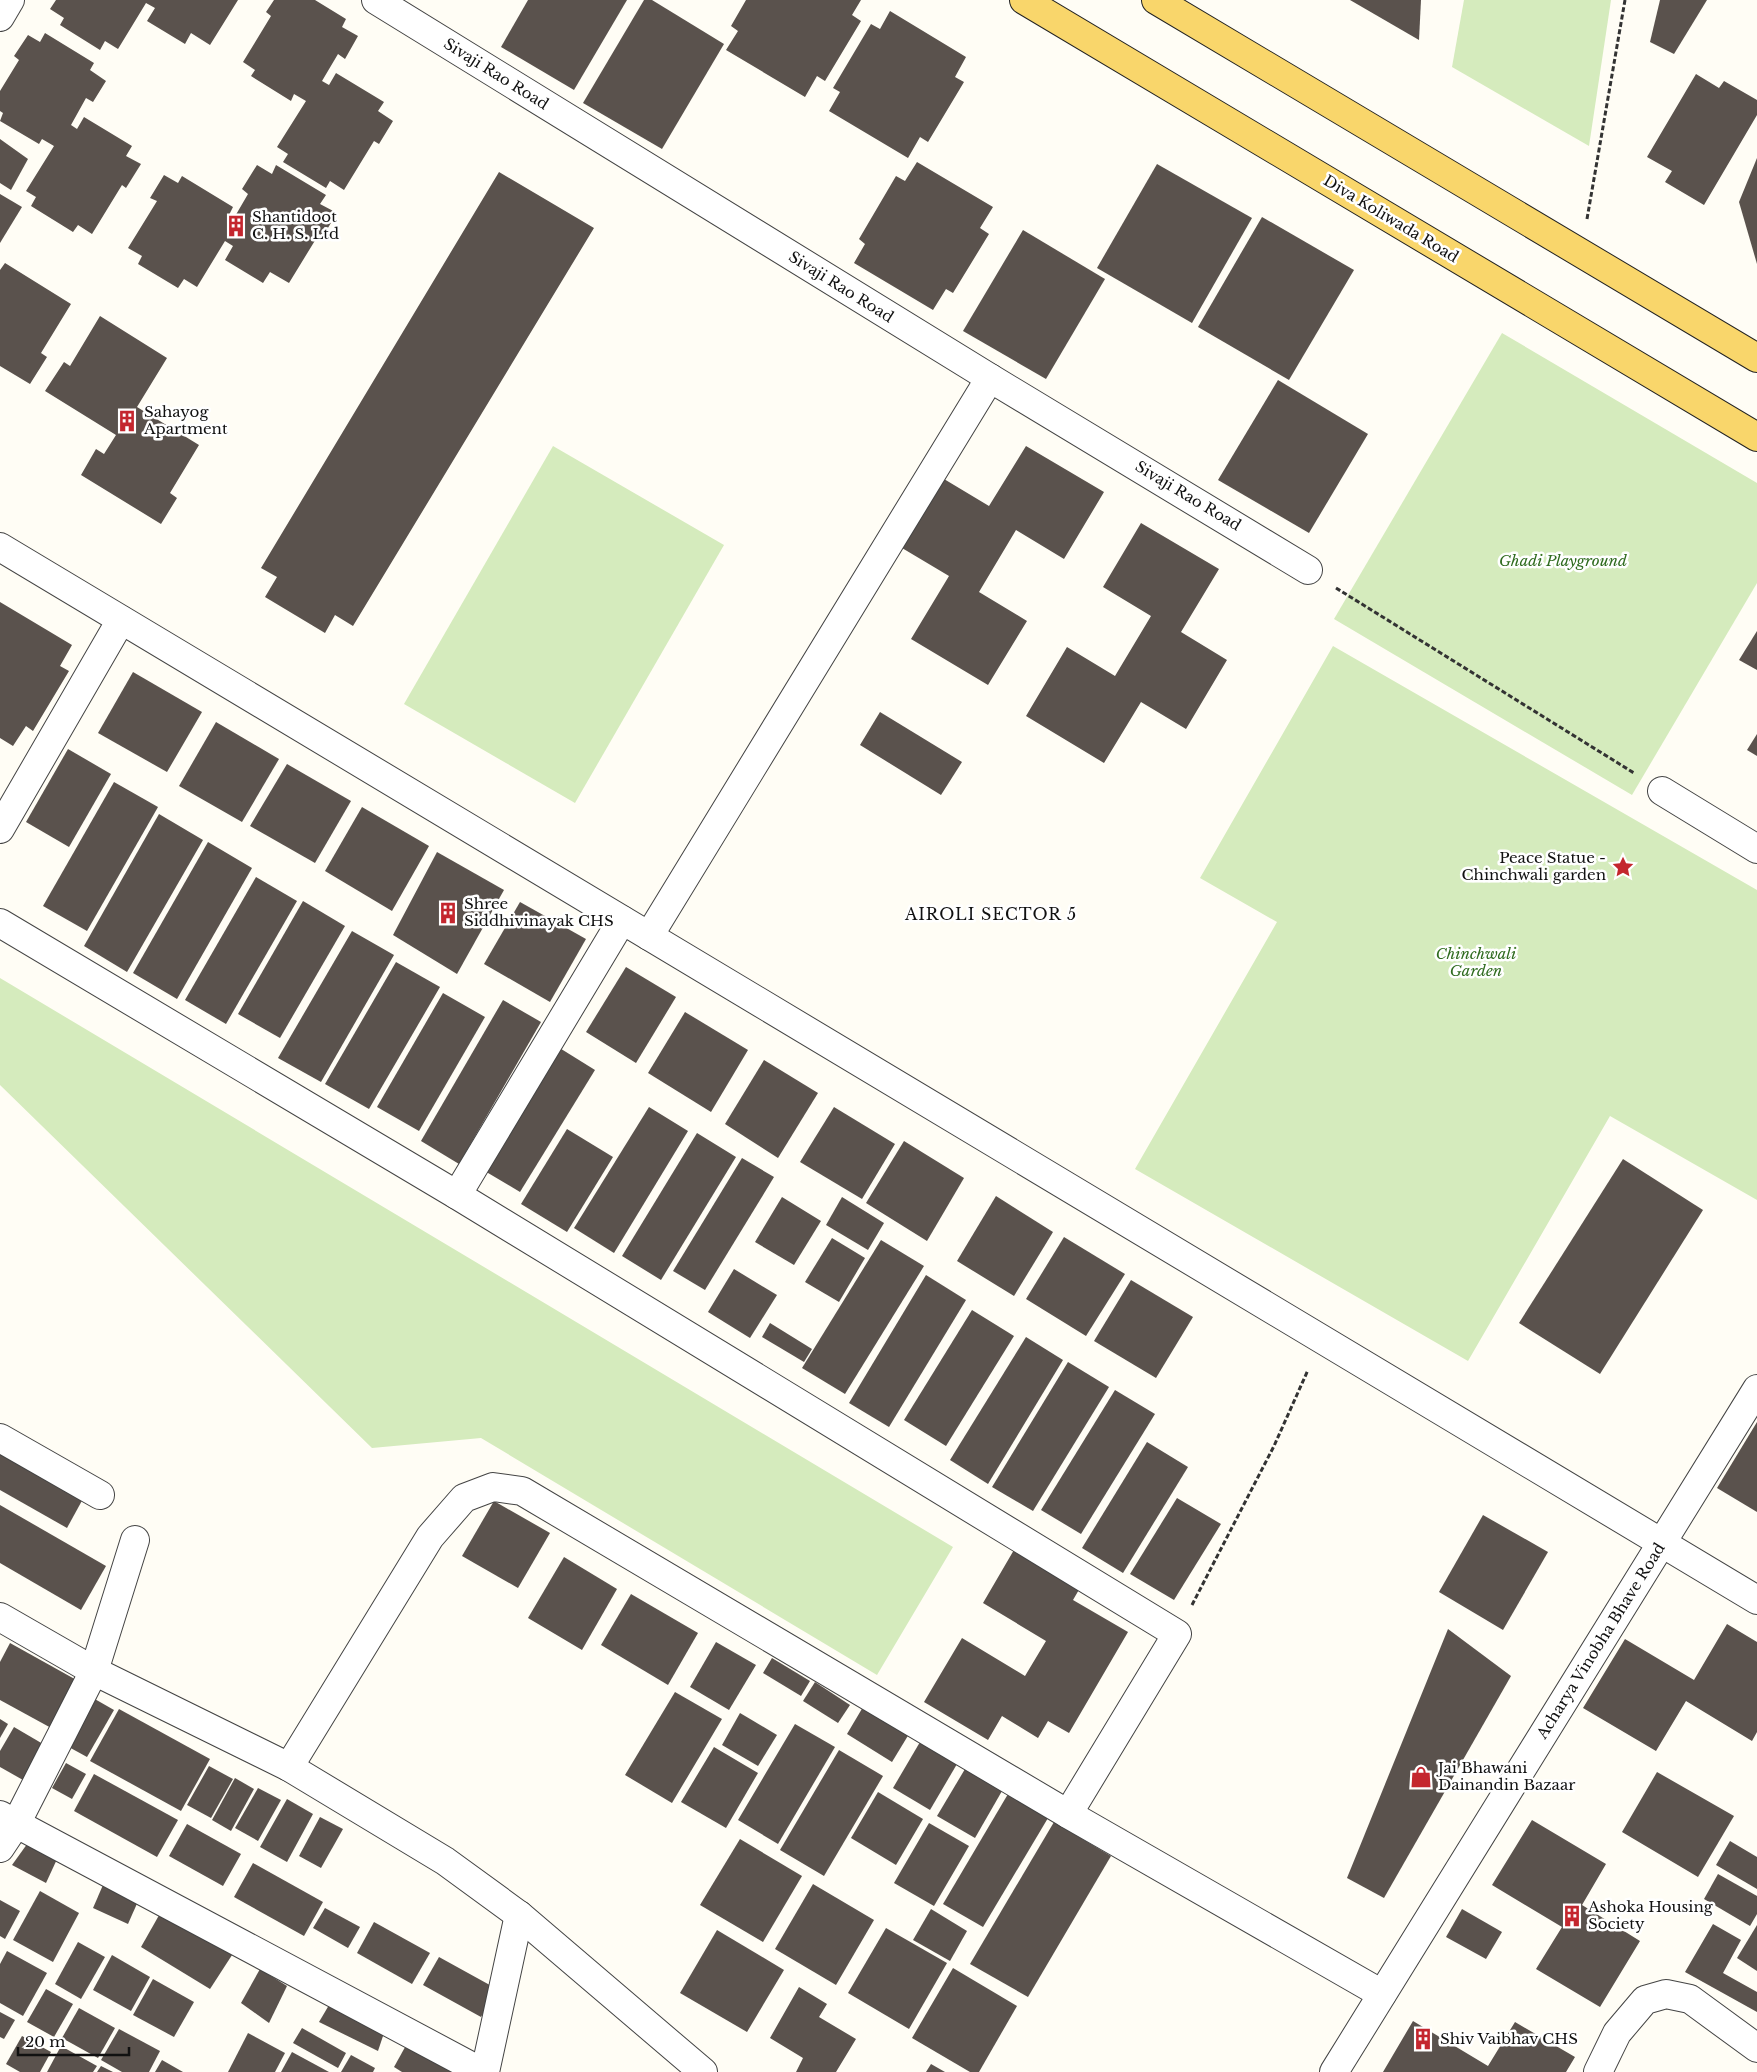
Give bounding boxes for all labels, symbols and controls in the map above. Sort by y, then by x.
street label: Sivaji Rao Road [440,34,552,113]
street label: Diva Koliwada Road [1320,171,1462,266]
place label: Shantidoot C. H. S. Ltd [252,207,339,243]
building icon: Shantidoot C. H. S. Ltd [223,213,249,239]
street label: Sivaji Rao Road [785,247,897,326]
place label: Sahayog Apartment [143,402,228,438]
building icon: Sahayog Apartment [114,408,140,434]
street label: Sivaji Rao Road [1132,456,1245,535]
park label: Ghadi Playground [1499,551,1627,570]
place label: Peace Statue - Chinchwali garden [1462,848,1606,884]
place icon: Peace Statue - Chinchwali garden [1610,854,1636,880]
place label: Shree Siddhivinayak CHS [464,894,614,930]
building icon: Shree Siddhivinayak CHS [435,900,461,926]
district label: AIROLI SECTOR 5 [904,904,1077,924]
park label: Chinchwali Garden [1436,944,1517,980]
street label: Acharya Vinobha Bhave Road [1532,1539,1669,1743]
place label: Jai Bhawani Dainandin Bazaar [1436,1758,1576,1794]
shop icon: Jai Bhawani Dainandin Bazaar [1408,1764,1434,1790]
place label: Ashoka Housing Society [1587,1897,1714,1933]
building icon: Ashoka Housing Society [1559,1903,1585,1929]
scale bar [18,2024,129,2056]
building icon: Shiv Vaibhav CHS [1410,2026,1436,2052]
place label: Shiv Vaibhav CHS [1440,2029,1578,2048]
text: 20 m [25,2032,65,2051]

